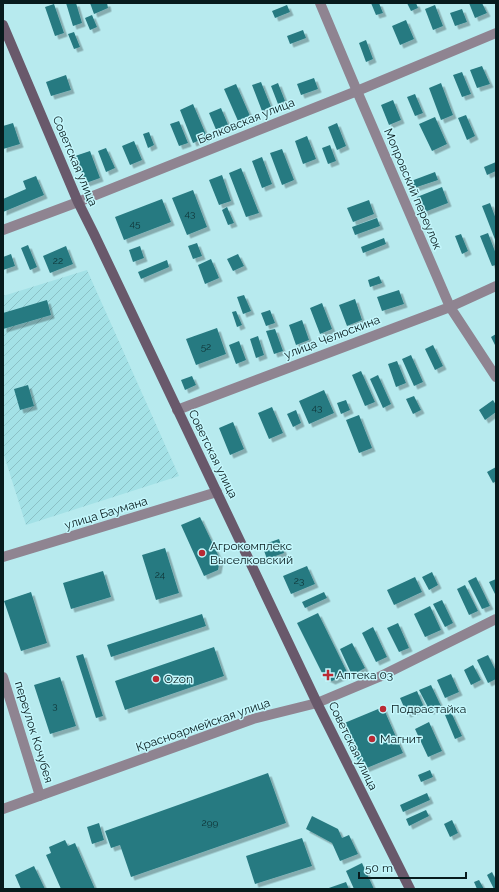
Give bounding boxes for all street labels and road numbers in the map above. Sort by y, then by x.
street label: Белковская улица [195,95,297,147]
street label: Советская улица [50,114,100,208]
street label: Мопровский переулок [381,126,445,252]
street label: улица Челюскина [282,312,382,362]
street label: Советская улица [185,407,241,501]
street label: улица Баумана [63,494,149,532]
street label: переулок Кочубея [12,679,56,785]
street label: Красноармейская улица [134,695,272,755]
street label: Советская улица [325,699,381,793]

